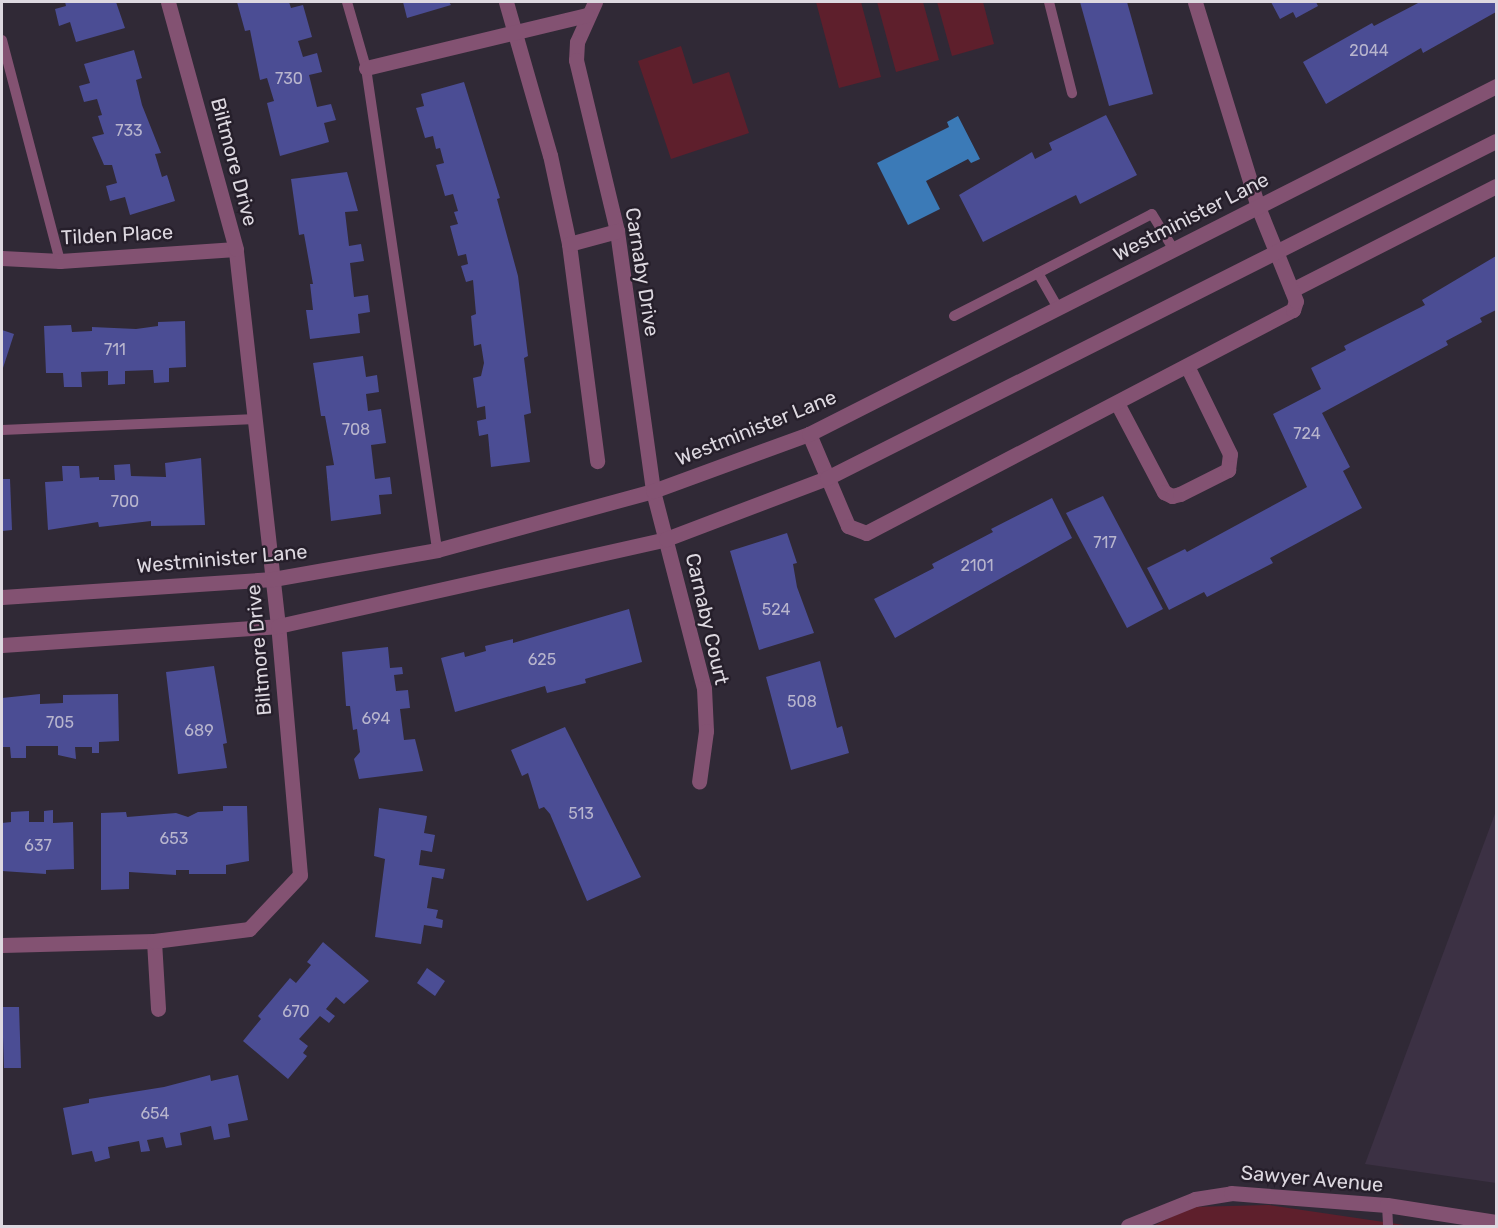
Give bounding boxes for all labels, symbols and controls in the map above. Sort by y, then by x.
house number: 2044 [1349,41,1389,61]
house number: 730 [275,69,303,89]
street label: Biltmore Drive [205,95,263,229]
house number: 733 [115,121,143,141]
street label: Westminister Lane [1109,167,1273,267]
street label: Carnaby Drive [620,206,664,338]
street label: Tilden Place [60,220,174,250]
house number: 711 [104,340,126,360]
street label: Westminister Lane [672,385,840,471]
house number: 708 [342,420,370,440]
house number: 724 [1293,424,1321,444]
house number: 700 [111,492,139,512]
house number: 717 [1093,533,1117,553]
street label: Westminister Lane [135,540,309,578]
street label: Carnaby Court [680,551,734,687]
house number: 2101 [960,556,994,576]
street label: Biltmore Drive [241,583,277,717]
house number: 524 [762,600,790,620]
house number: 625 [528,650,556,670]
house number: 508 [787,692,817,712]
house number: 694 [362,709,390,729]
house number: 705 [46,713,74,733]
house number: 689 [184,721,214,741]
house number: 513 [568,804,594,824]
house number: 653 [160,829,188,849]
house number: 637 [24,836,52,856]
house number: 670 [282,1002,310,1022]
house number: 654 [140,1104,170,1124]
street label: Sawyer Avenue [1239,1161,1385,1197]

